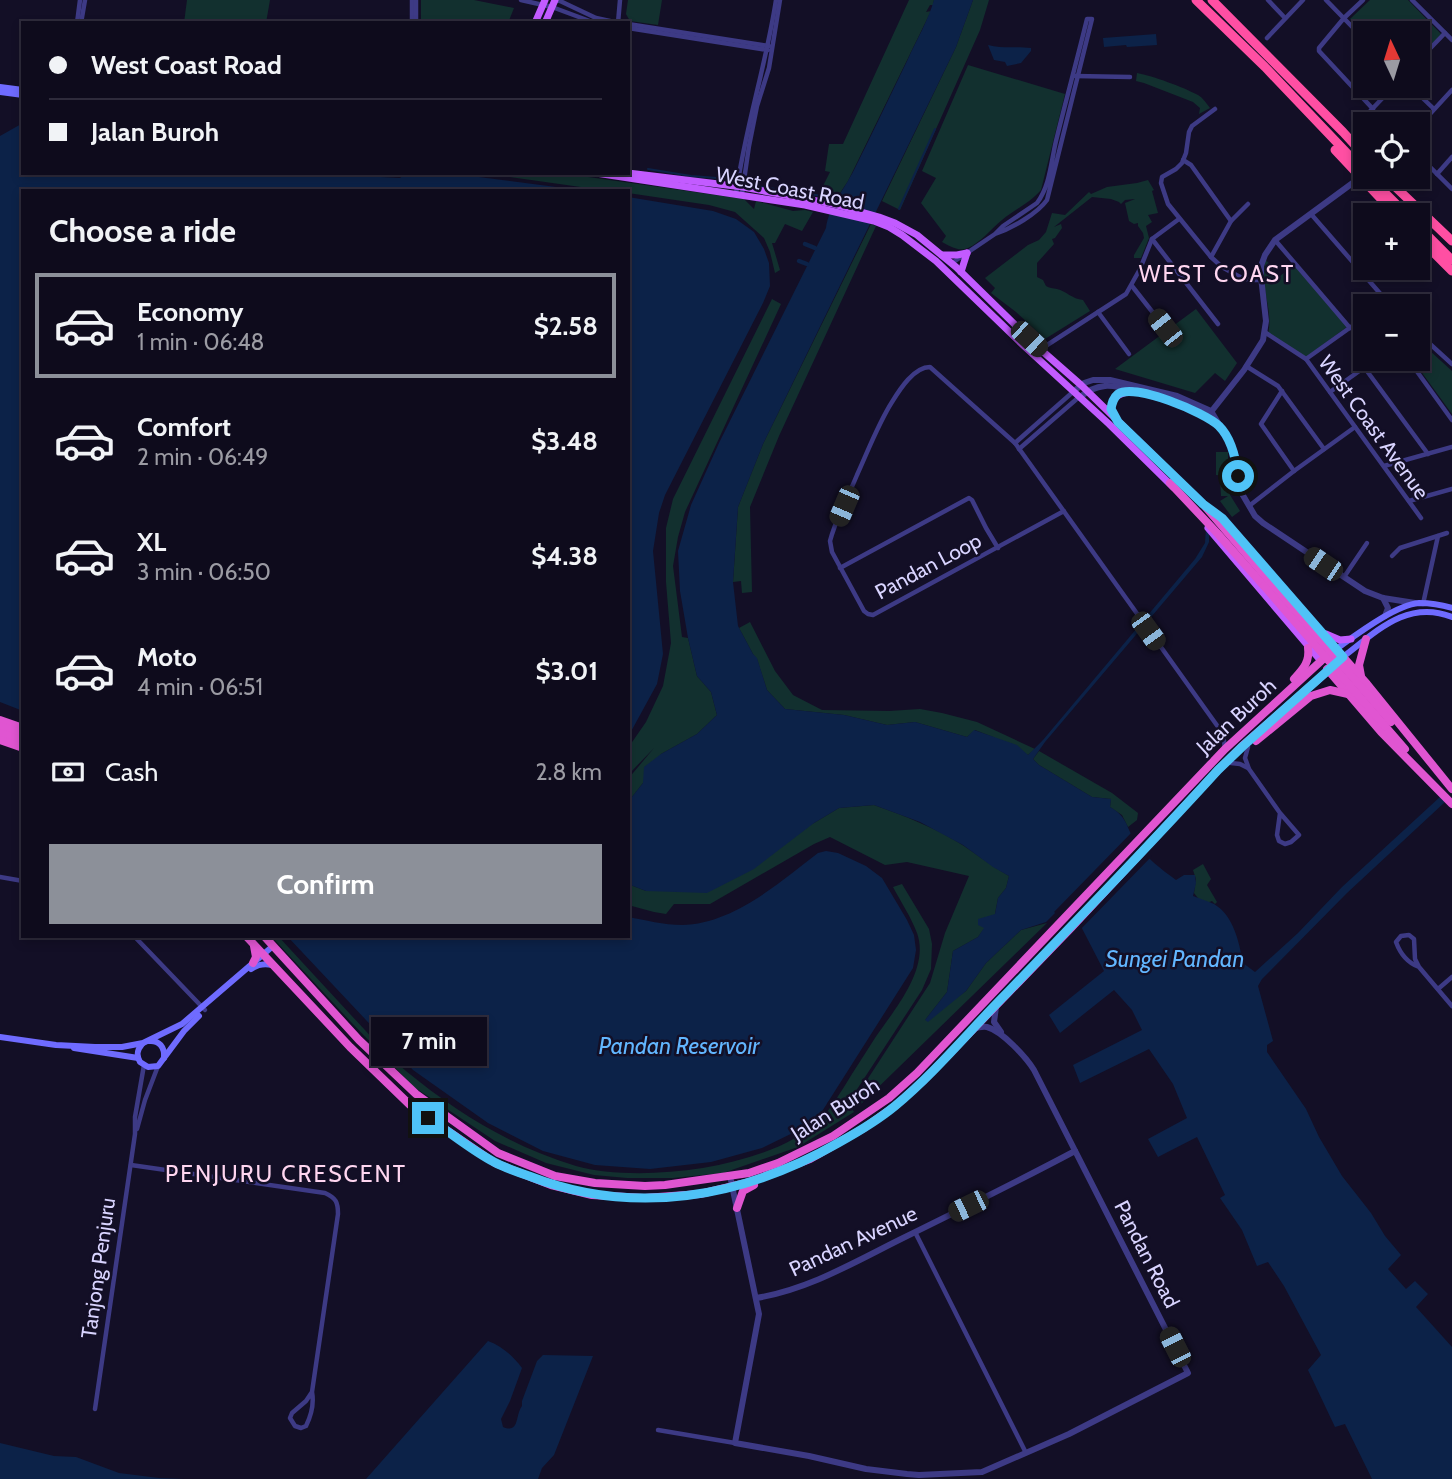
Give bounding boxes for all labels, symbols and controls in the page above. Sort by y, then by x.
north arrow [1353,21,1430,98]
map controls [1353,21,1430,371]
text: West Coast Road [91,49,282,81]
button: locate [1353,112,1430,189]
text: Jalan Buroh [91,116,219,148]
street label: West Coast Road [714,161,866,215]
button: + [1353,203,1430,280]
text: Choose a ride [49,211,236,250]
district label: WEST COAST [1139,260,1295,288]
icon: car [53,294,116,357]
button: − [1353,294,1430,371]
text: Economy [137,296,243,328]
car [1144,305,1187,351]
text: $2.58 [534,310,598,342]
car [1007,317,1052,361]
text: 1 min · 06:48 [137,328,265,356]
street label: West Coast Avenue [1313,350,1435,504]
icon: car [53,409,116,472]
text: Comfort [137,411,231,443]
text: $3.48 [531,425,598,457]
text: 2 min · 06:49 [137,443,268,471]
route start [1222,460,1254,492]
car [827,483,862,529]
icon: car [53,524,116,587]
text: XL [137,526,166,558]
street label: Pandan Loop [871,528,985,604]
text: $4.38 [531,540,598,572]
car [1300,544,1347,584]
text: 3 min · 06:50 [137,558,271,586]
car [1128,608,1169,654]
icon: car [53,639,116,702]
text: Moto [137,641,197,673]
text: $3.01 [535,655,598,687]
text: 4 min · 06:51 [137,673,263,701]
street label: Jalan Buroh [1190,673,1281,760]
icon: cash [49,753,87,791]
text: Cash [105,756,158,788]
text: 2.8 km [536,758,602,786]
button: Confirm [49,844,602,924]
water label: Sungei Pandan [1106,945,1244,973]
callout: 7 min [370,1016,486,1066]
text: 7 min [401,1027,457,1055]
water label: Pandan Reservoir [599,1032,760,1060]
street label: Jalan Buroh [785,1072,884,1146]
route end [412,1102,444,1134]
district label: PENJURU CRESCENT [165,1160,407,1188]
car [945,1187,992,1225]
street label: Tanjong Penjuru [76,1196,121,1340]
street label: Pandan Road [1109,1196,1185,1312]
street label: Pandan Avenue [785,1200,921,1282]
car [1157,1324,1194,1370]

